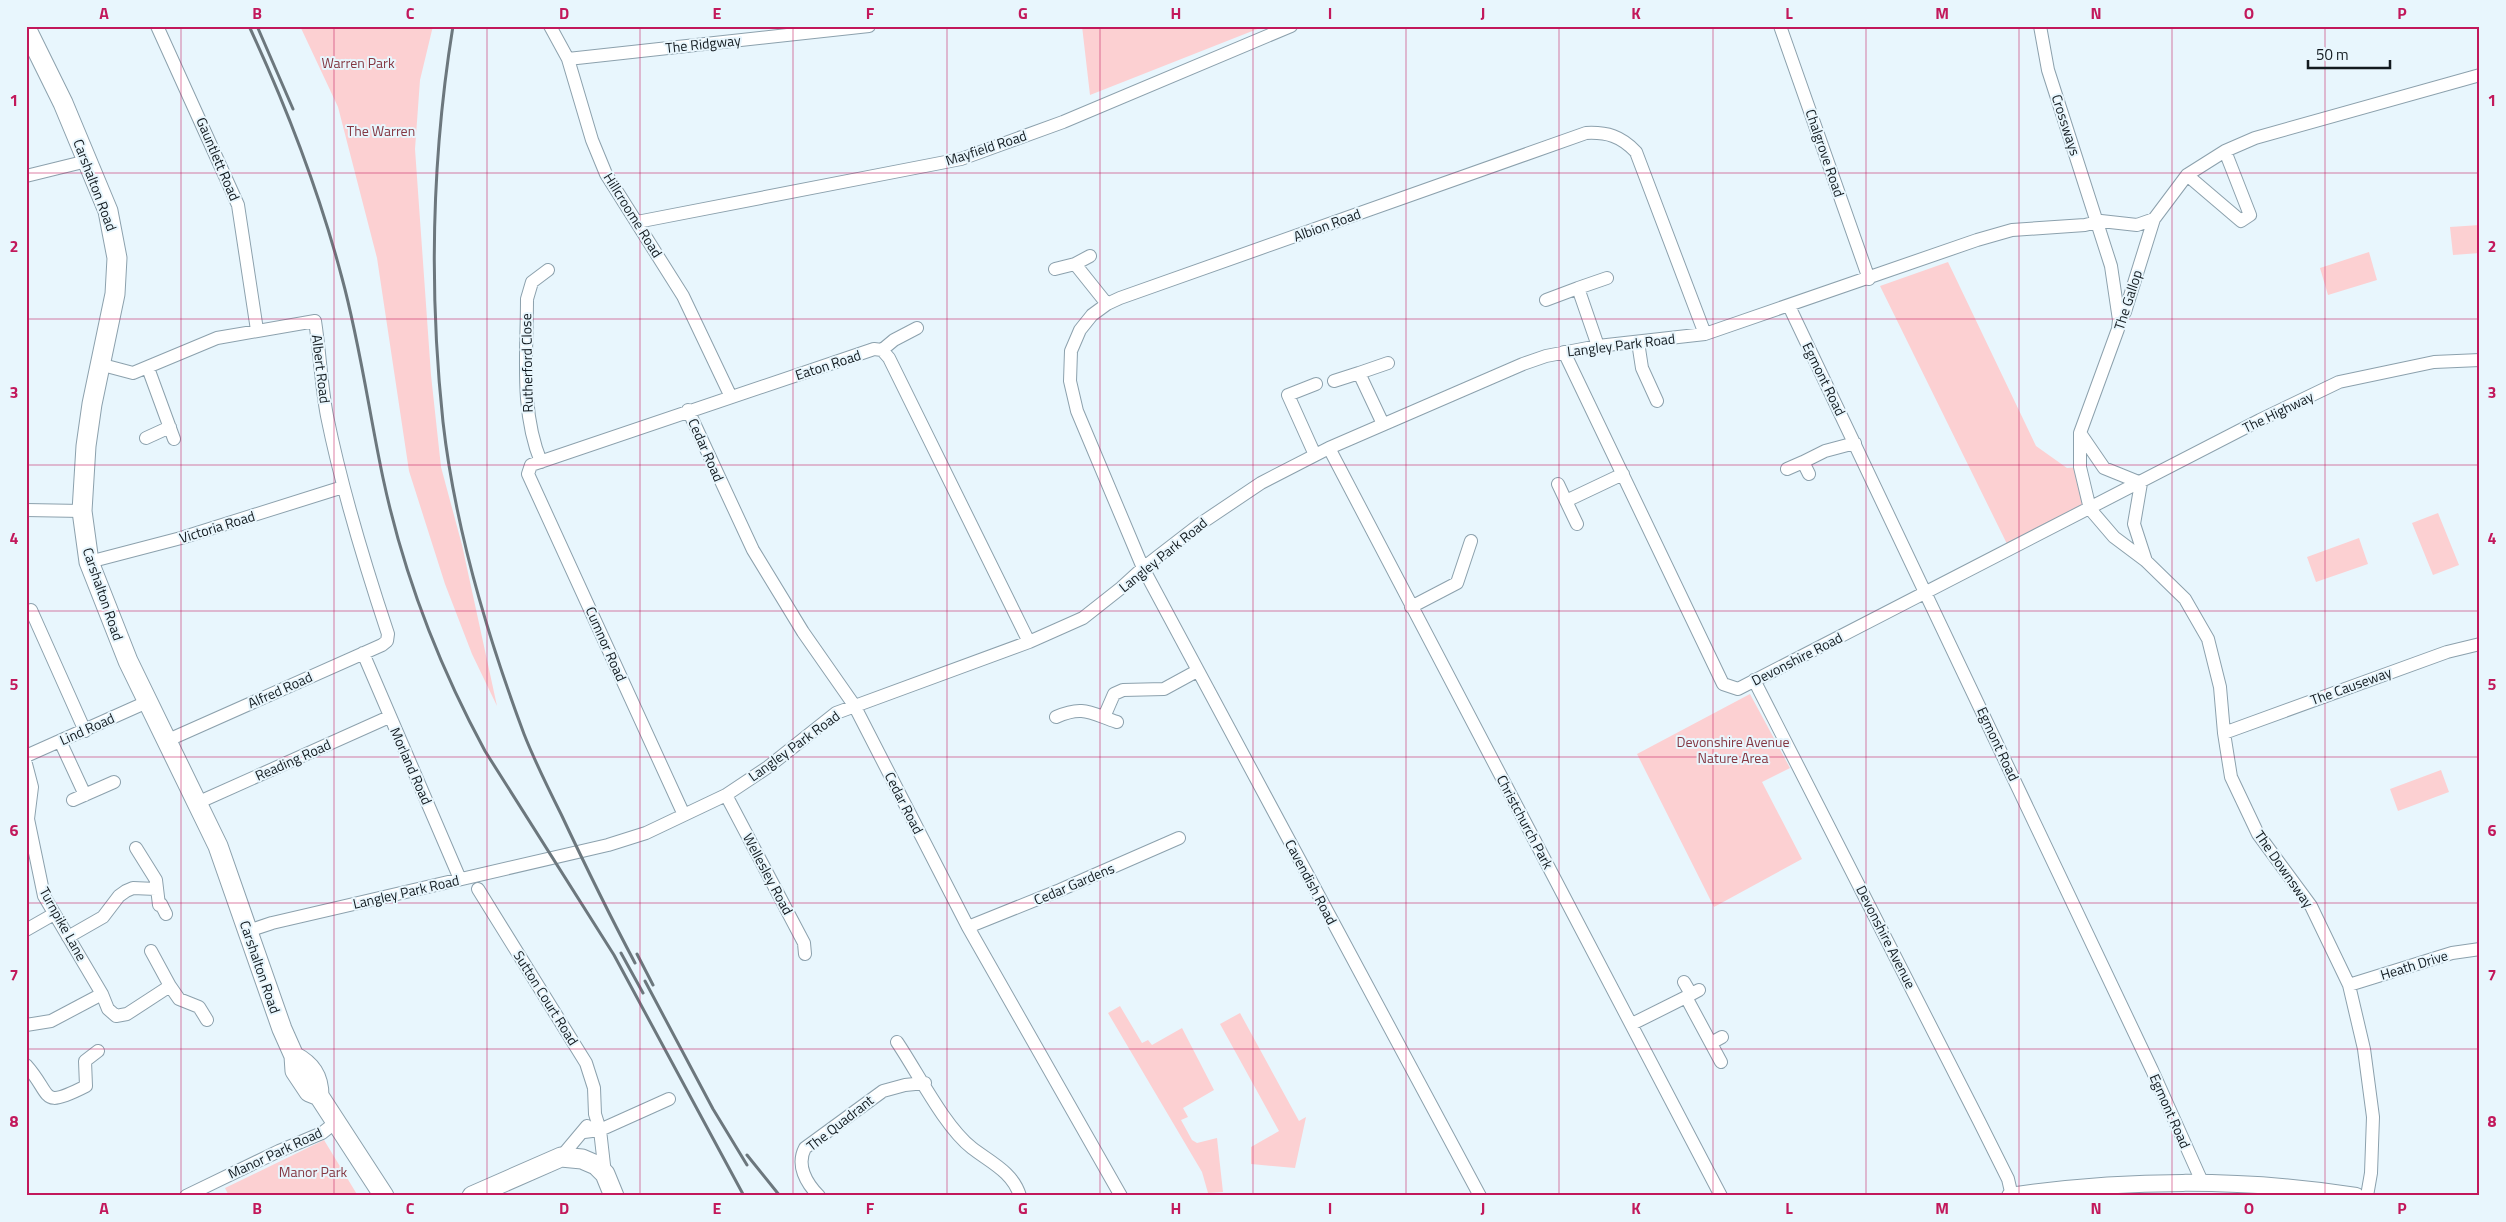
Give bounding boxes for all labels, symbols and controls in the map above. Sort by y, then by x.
text: A [99,1,109,25]
text: B [252,1,262,25]
text: C [406,1,415,25]
text: D [559,1,569,25]
text: E [713,1,722,25]
text: F [866,1,875,25]
text: G [1018,1,1028,25]
text: H [1171,1,1181,25]
text: I [1328,1,1332,25]
text: J [1481,1,1485,25]
text: K [1631,1,1641,25]
text: L [1785,1,1793,25]
text: M [1935,1,1949,25]
text: N [2090,1,2102,25]
text: O [2244,1,2254,25]
text: P [2397,1,2407,25]
street label: The Ridgway [664,29,742,58]
scale bar [2308,38,2391,70]
text: 50 m [2316,43,2349,66]
park label: Warren Park [321,52,395,73]
text: 1 [10,88,18,112]
text: 1 [2488,88,2496,112]
street label: Crossways [2047,91,2086,158]
street label: Chalgrove Road [1801,106,1850,200]
street label: Gauntlett Road [191,114,246,204]
park label: The Warren [347,120,415,141]
street label: Mayfield Road [943,125,1029,171]
street label: Carshalton Road [68,136,123,234]
street label: Hillcroome Road [599,168,668,261]
street label: Albion Road [1290,203,1363,246]
text: 2 [10,234,18,258]
text: 2 [2488,234,2496,258]
street label: The Gallop [2108,267,2147,333]
street label: Rutherford Close [515,313,538,413]
street label: Langley Park Road [1566,327,1676,362]
street label: Albert Road [307,333,336,405]
street label: Egmont Road [1798,338,1851,419]
street label: Eaton Road [792,344,863,385]
text: 3 [10,380,18,404]
text: 3 [2488,380,2496,404]
street label: The Highway [2239,385,2317,438]
street label: Cedar Road [683,415,730,485]
street label: Victoria Road [177,505,257,548]
street label: Langley Park Road [1114,512,1212,597]
text: 4 [10,526,19,550]
text: 4 [2488,526,2497,550]
street label: Carshalton Road [78,545,129,643]
street label: Cumnor Road [581,603,632,684]
street label: Devonshire Road [1748,627,1846,691]
street label: The Causeway [2307,661,2395,710]
street label: Alfred Road [244,666,315,713]
text: 5 [10,672,19,696]
text: 5 [2488,672,2497,696]
street label: Egmont Road [1972,703,2025,784]
street label: Langley Park Road [744,705,844,786]
street label: Lind Road [56,707,118,750]
street label: Morland Road [385,724,438,808]
park label: Devonshire Avenue Nature Area [1676,731,1790,768]
street label: Reading Road [251,733,334,786]
street label: Cedar Road [880,768,929,837]
street label: Christchurch Park [1492,771,1559,873]
text: 6 [10,818,19,842]
text: 6 [2488,818,2497,842]
street label: The Downsway [2250,826,2319,912]
street label: Wellesley Road [738,829,799,918]
street label: Cavendish Road [1280,835,1343,928]
street label: Cedar Gardens [1030,857,1117,910]
street label: Langley Park Road [351,869,461,914]
street label: Devonshire Avenue [1851,882,1922,992]
street label: Turnpike Lane [35,883,92,964]
street label: Carshalton Road [235,918,286,1016]
street label: Heath Drive [2378,944,2450,985]
street label: Sutton Court Road [509,946,584,1049]
text: 7 [10,963,18,987]
text: 7 [2488,963,2496,987]
street label: Egmont Road [2145,1070,2196,1151]
street label: The Quadrant [802,1090,878,1156]
text: 8 [10,1109,19,1133]
text: 8 [2488,1109,2497,1133]
street label: Manor Park Road [225,1124,325,1182]
park label: Manor Park [279,1164,347,1180]
text: A [99,1196,109,1220]
text: B [252,1196,262,1220]
text: C [406,1196,415,1220]
text: D [559,1196,569,1220]
text: E [713,1196,722,1220]
text: F [866,1196,875,1220]
text: G [1018,1196,1028,1220]
text: H [1171,1196,1181,1220]
text: I [1328,1196,1332,1220]
text: J [1481,1196,1485,1220]
text: K [1631,1196,1641,1220]
text: L [1785,1196,1793,1220]
text: M [1935,1196,1949,1220]
text: N [2090,1196,2102,1220]
text: O [2244,1196,2254,1220]
text: P [2397,1196,2407,1220]

